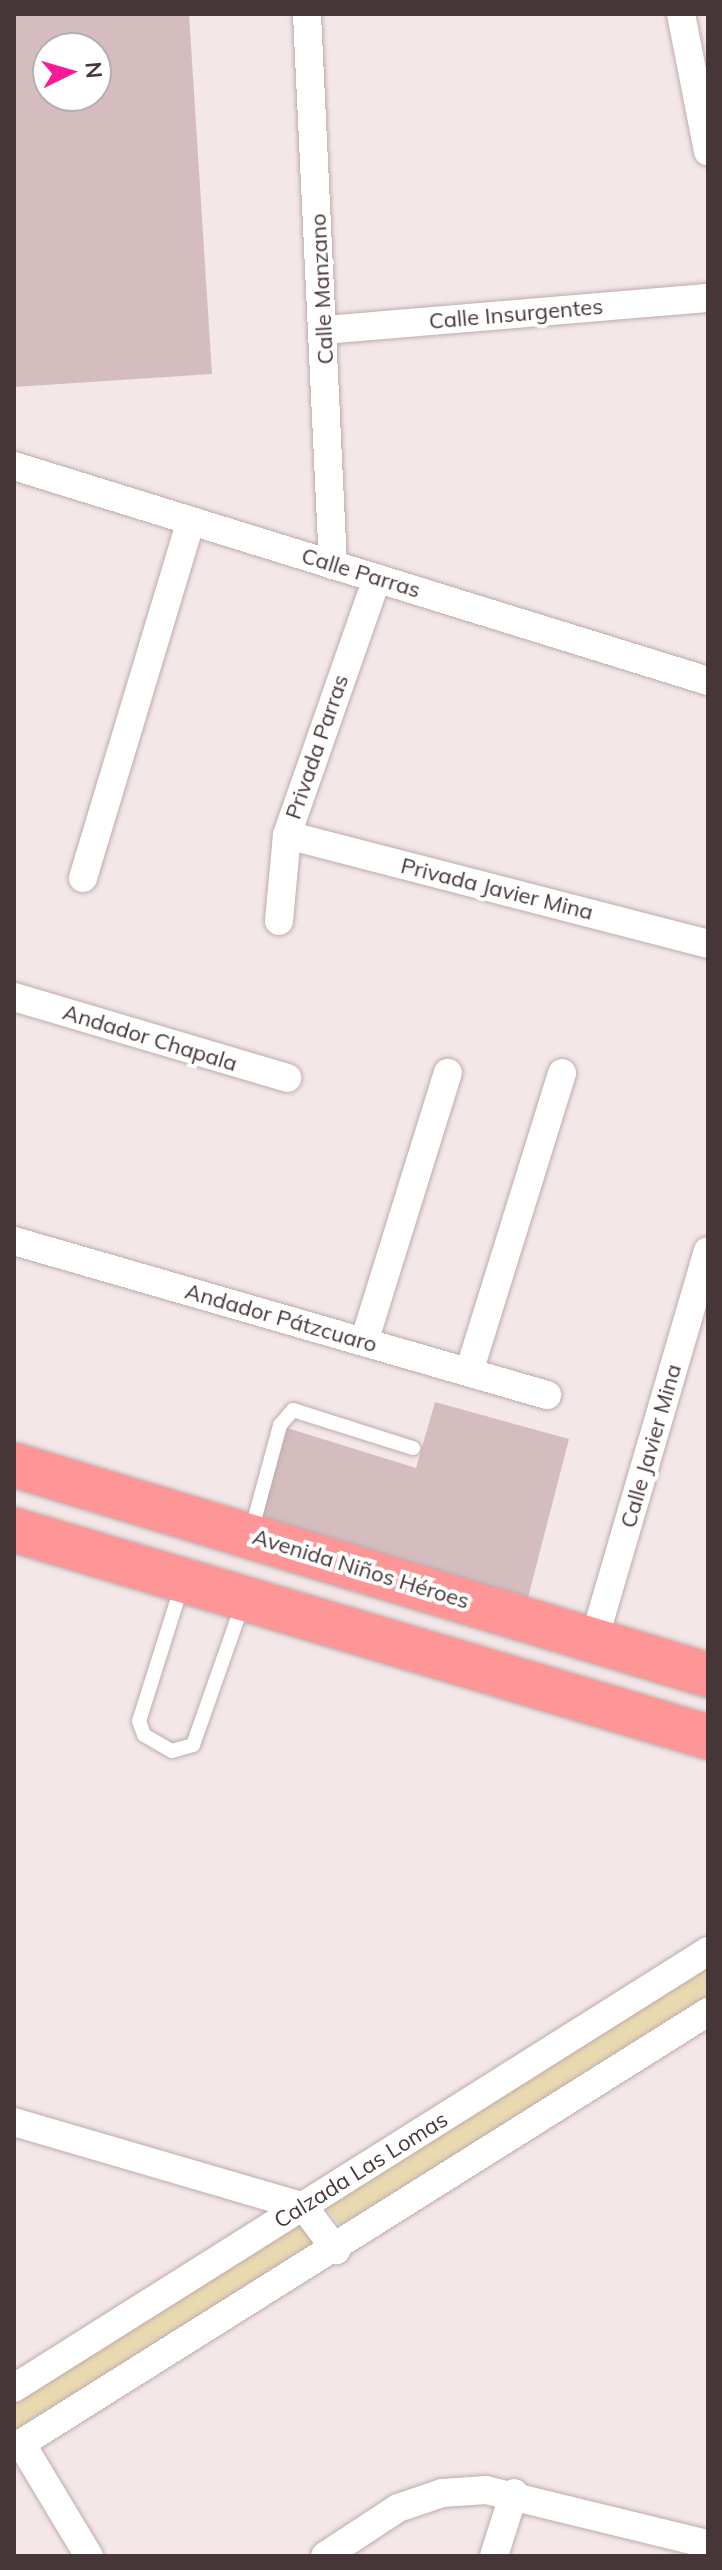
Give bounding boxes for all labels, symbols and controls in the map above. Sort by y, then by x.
north arrow [32,32,112,112]
text: N [79,61,109,80]
street label: Calle Manzano [305,213,339,365]
street label: Calle Insurgentes [428,293,604,335]
street label: Calle Parras [298,542,424,604]
street label: Privada Parras [280,671,354,823]
street label: Privada Javier Mina [398,852,596,926]
street label: Andador Chapala [60,999,240,1077]
street label: Andador Pátzcuaro [182,1278,380,1358]
street label: Calle Javier Mina [615,1361,687,1531]
street label: Avenida Niños Héroes [249,1523,473,1615]
street label: Calzada Las Lomas [269,2106,453,2234]

